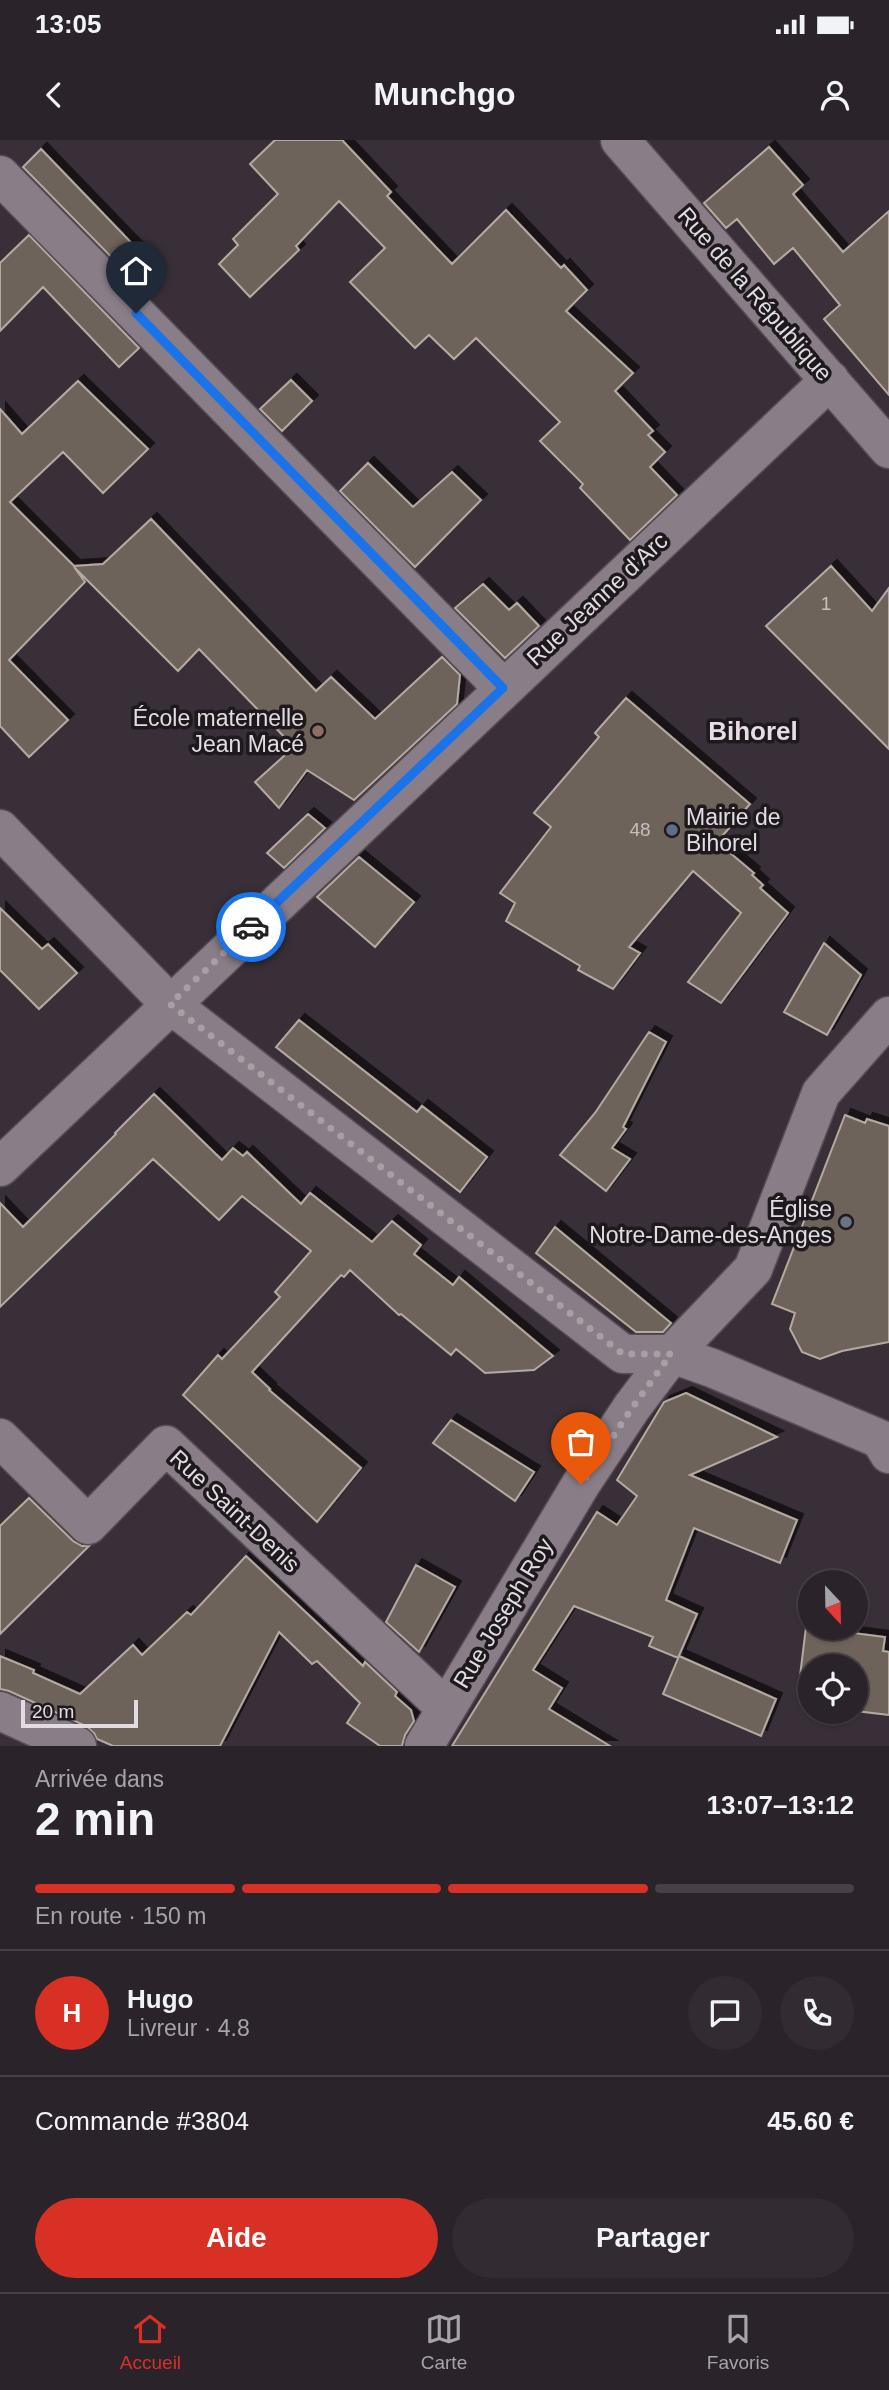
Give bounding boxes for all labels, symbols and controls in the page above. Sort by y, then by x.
text: 13:05 [35,9,102,39]
icon: back [35,76,73,114]
text: Munchgo [373,76,516,112]
icon: person [816,76,854,114]
street label: Rue de la République [673,202,837,386]
pin [106,241,166,313]
icon: home [117,252,155,290]
street label: Rue Jeanne d'Arc [522,527,672,671]
house number: 1 [821,593,831,614]
place label: École maternelle Jean Macé [133,705,304,757]
district label: Bihorel [708,716,798,746]
marker: École maternelle Jean Macé [310,723,326,739]
place label: Mairie de Bihorel [686,804,781,856]
house number: 48 [629,819,651,840]
marker: Mairie de Bihorel [664,822,680,838]
courier [216,892,286,962]
icon: car [232,908,270,946]
place label: Église Notre-Dame-des-Anges [589,1196,832,1248]
marker: Église Notre-Dame-des-Anges [838,1214,854,1230]
pin [551,1412,611,1484]
icon: bag [562,1423,600,1461]
street label: Rue Saint-Denis [165,1444,305,1578]
street label: Rue Joseph Roy [448,1533,558,1693]
north arrow [798,1570,868,1640]
map controls [798,1570,868,1724]
button: locate [798,1654,868,1724]
scale bar [21,1697,138,1729]
text: 20 m [32,1701,74,1722]
text: Arrivée dans [35,1766,164,1792]
text: 13:07–13:12 [707,1790,854,1820]
text: 2 min [35,1793,155,1845]
text: En route · 150 m [35,1903,206,1929]
button: chat [688,1976,762,2050]
button: phone [780,1976,854,2050]
text: Hugo [127,1984,193,2014]
text: H [63,1998,81,2028]
text: Livreur · 4.8 [127,2015,250,2041]
text: Commande #3804 [35,2106,249,2136]
text: 45.60 € [767,2106,854,2136]
button: Aide [35,2198,438,2278]
button: Partager [452,2198,854,2278]
tab: Accueil [120,2310,181,2374]
tab: Carte [421,2310,467,2374]
tab: Favoris [707,2310,769,2374]

